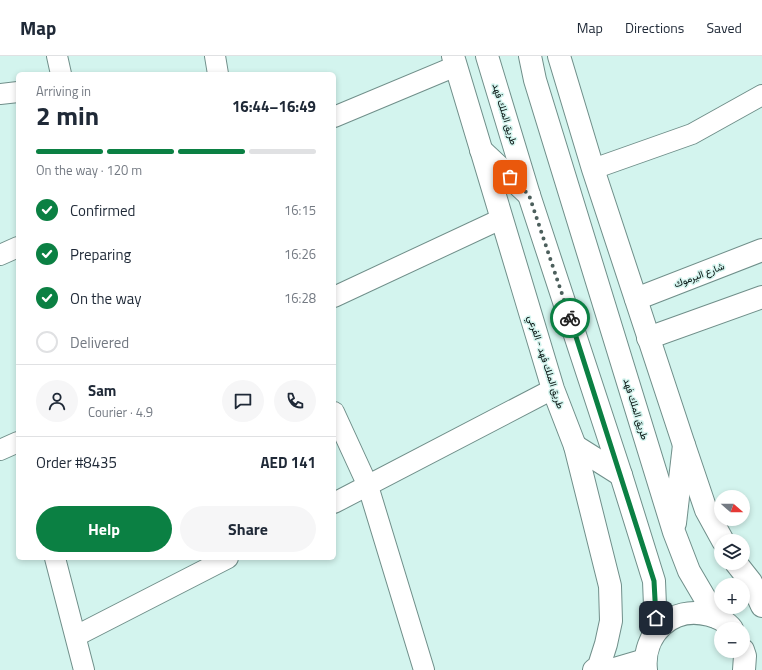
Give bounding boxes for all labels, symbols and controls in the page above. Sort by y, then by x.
text: Map [20,13,56,42]
text: Map [577,17,603,38]
text: Directions [625,17,684,38]
text: Saved [706,17,742,38]
text: Arriving in [36,81,91,101]
street label: طريق الملك فهد [489,81,522,147]
text: 16:44–16:49 [232,95,316,118]
text: 2 min [36,96,99,135]
text: On the way · 120 m [36,160,142,180]
pin [493,160,527,194]
icon: bag [499,166,521,188]
icon: check [36,199,58,221]
text: Confirmed [70,199,135,222]
text: 16:15 [284,200,316,220]
icon: check [36,243,58,265]
text: Preparing [70,243,131,266]
text: 16:26 [284,244,316,264]
street label: شارع اليرموك [671,258,727,292]
icon: check [36,287,58,309]
text: On the way [70,287,142,310]
text: 16:28 [284,288,316,308]
courier [550,298,590,338]
icon: bike [559,307,581,329]
street label: طريق الملك فهد - الفرعي [523,313,568,411]
text: Delivered [70,331,129,354]
street label: طريق الملك فهد [620,376,653,442]
text: Sam [88,379,116,402]
button: person [36,380,78,422]
button: chat [222,380,264,422]
button: phone [274,380,316,422]
text: Courier · 4.9 [88,402,153,422]
text: Order #8435 [36,451,117,474]
text: AED 141 [261,451,316,474]
north arrow [714,490,750,526]
map controls [714,490,750,658]
button: Help [36,506,172,552]
button: Share [180,506,316,552]
button: layers [714,534,750,570]
button: + [714,578,750,614]
pin [639,601,673,635]
icon: home [645,607,667,629]
button: − [714,622,750,658]

